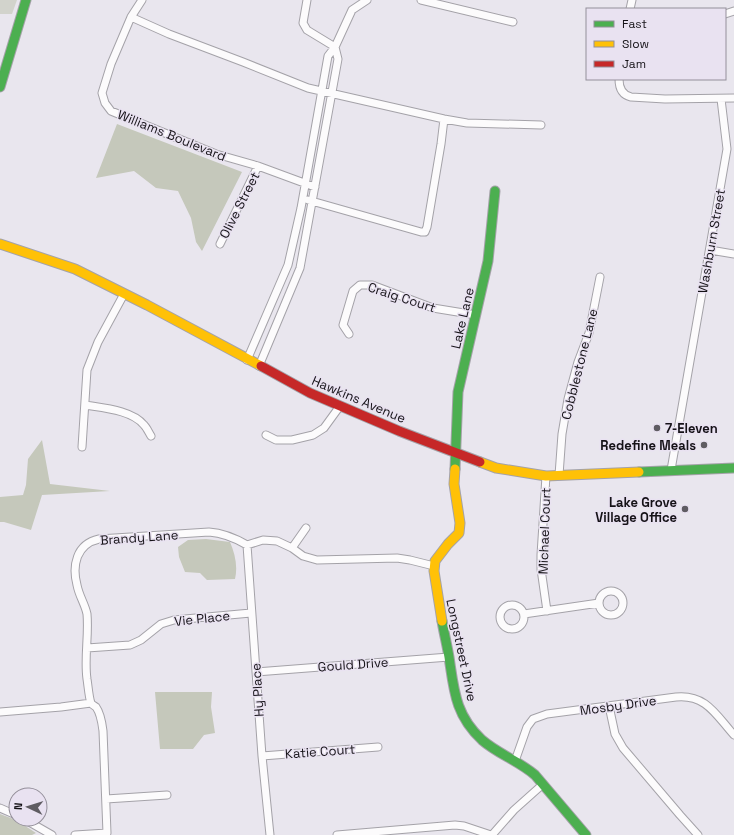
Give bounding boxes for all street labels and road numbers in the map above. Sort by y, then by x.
street label: Williams Boulevard [115,106,229,165]
street label: Olive Street [215,169,263,241]
street label: Washburn Street [694,188,729,295]
street label: Craig Court [366,278,438,316]
street label: Lake Lane [447,286,478,350]
street label: Cobblestone Lane [557,307,601,421]
street label: Hawkins Avenue [309,372,408,427]
street label: Michael Court [534,487,555,575]
street label: Brandy Lane [99,526,179,549]
street label: Longstreet Drive [442,597,481,703]
street label: Vie Place [173,607,231,630]
street label: Gould Drive [317,654,389,675]
street label: Hy Place [247,663,268,717]
street label: Mosby Drive [579,692,657,719]
street label: Katie Court [284,741,356,762]

